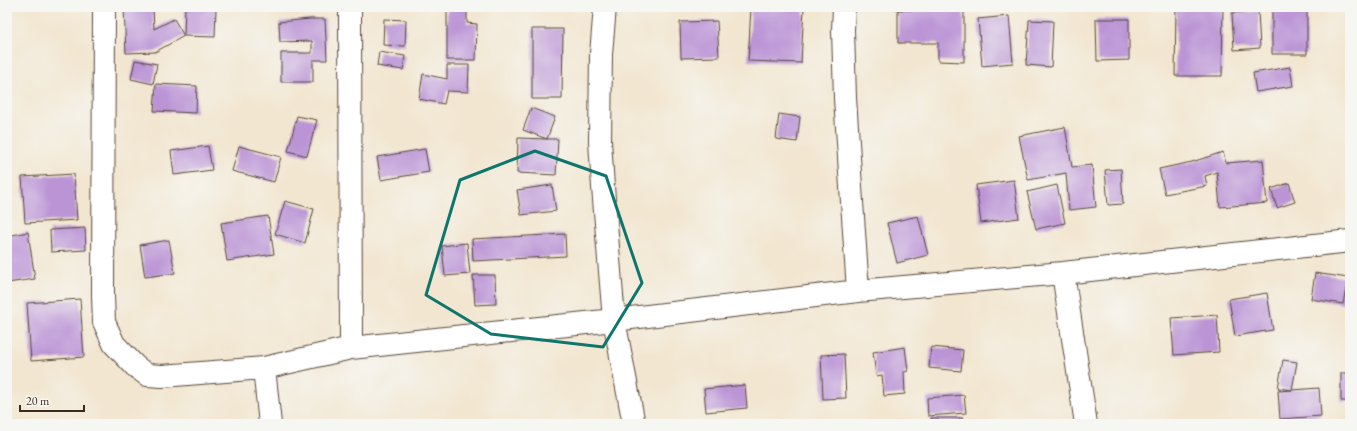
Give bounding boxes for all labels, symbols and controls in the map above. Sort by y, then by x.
scale bar [20,387,84,413]
text: 20 m [26,393,50,409]

